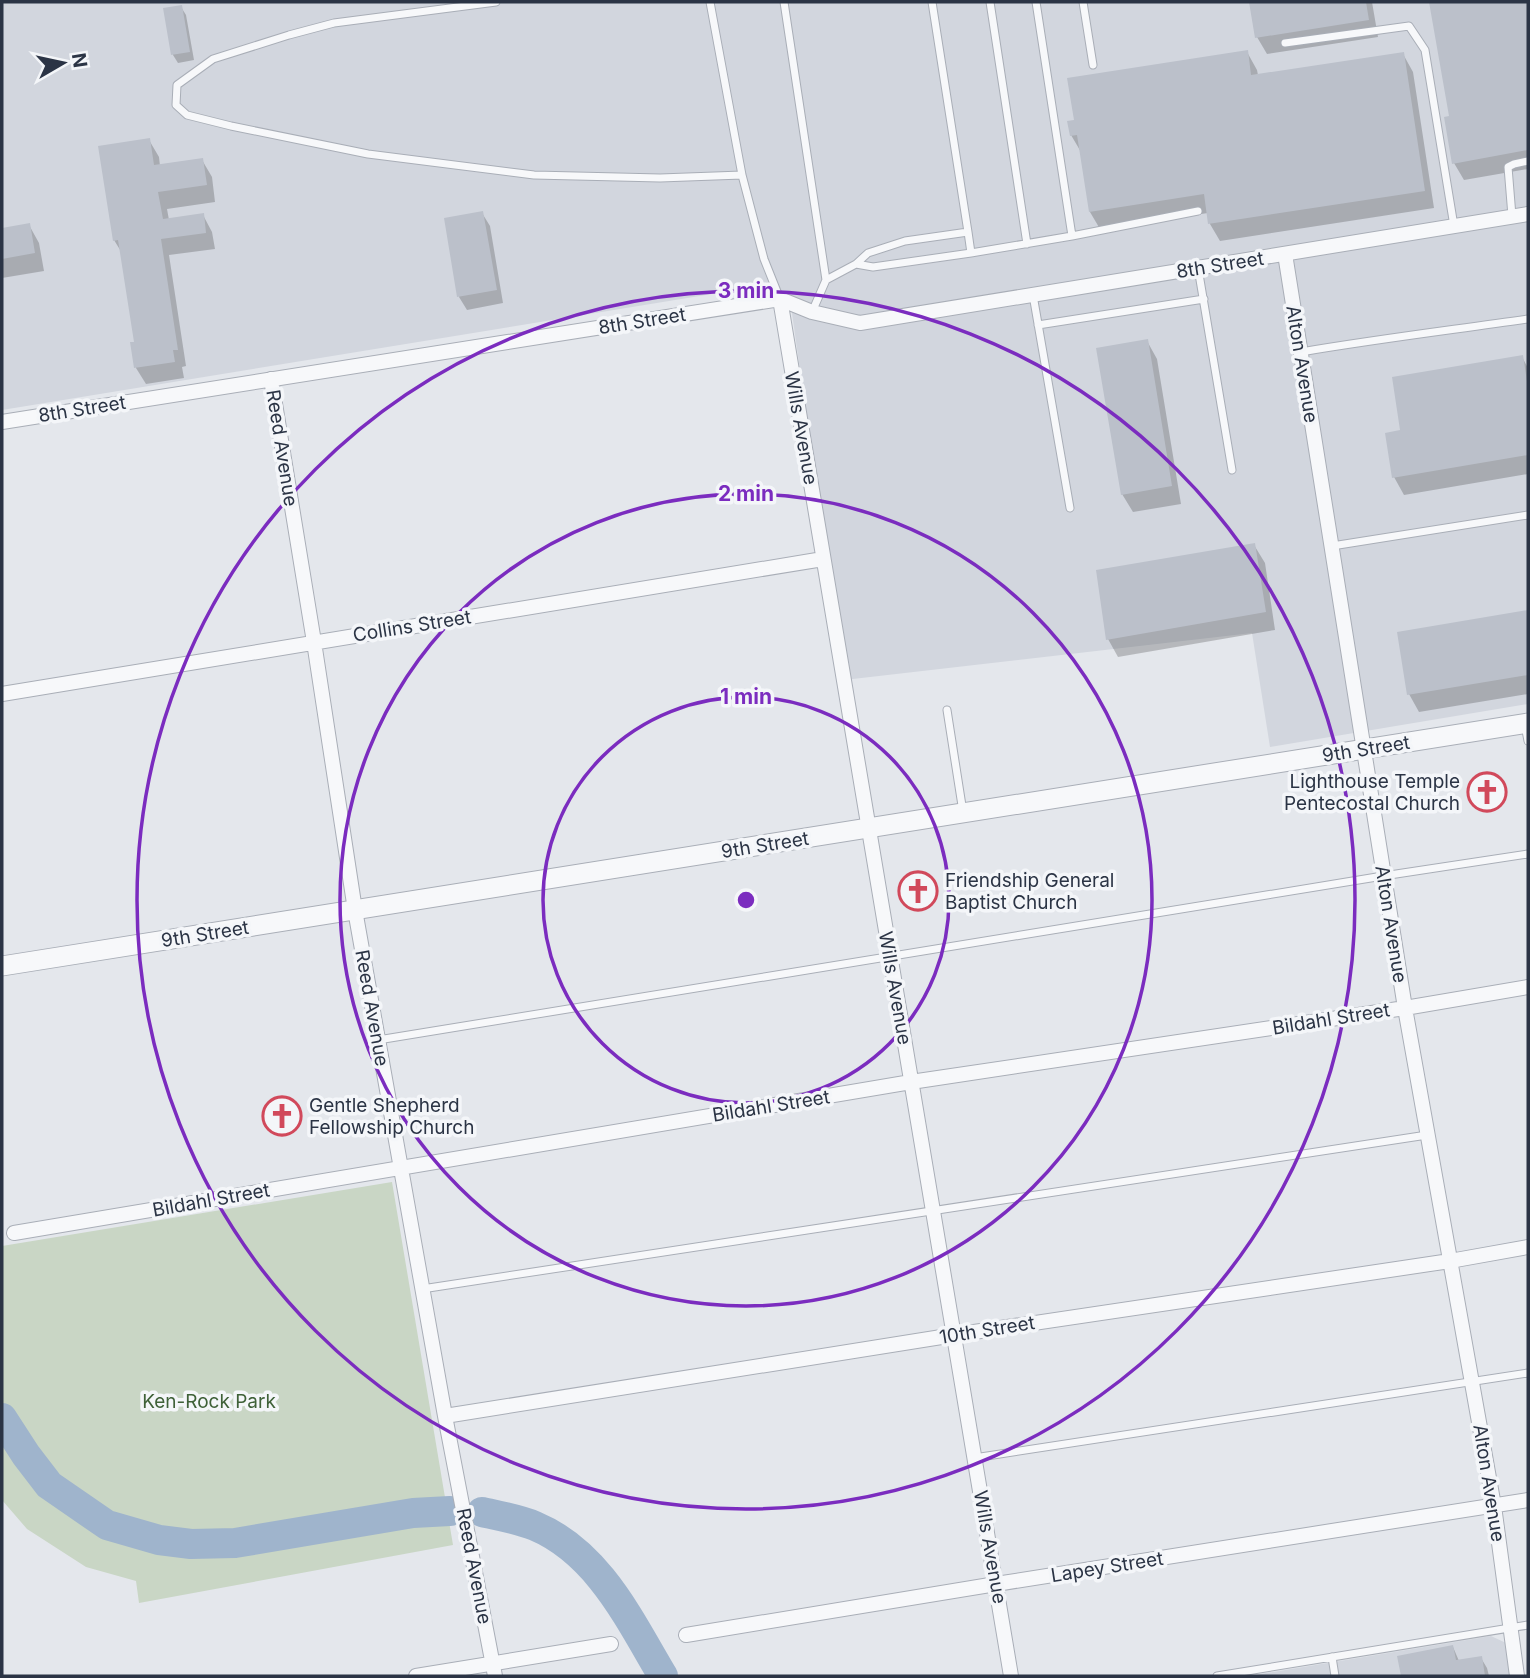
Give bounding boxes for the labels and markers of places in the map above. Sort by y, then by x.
place label: Lighthouse Temple Pentecostal Church [1284,770,1460,815]
church icon: Lighthouse Temple Pentecostal Church [1466,771,1508,813]
place label: Friendship General Baptist Church [945,869,1114,914]
church icon: Friendship General Baptist Church [897,870,939,912]
centre of rings [734,888,758,912]
place label: Gentle Shepherd Fellowship Church [309,1094,474,1139]
church icon: Gentle Shepherd Fellowship Church [261,1095,303,1137]

